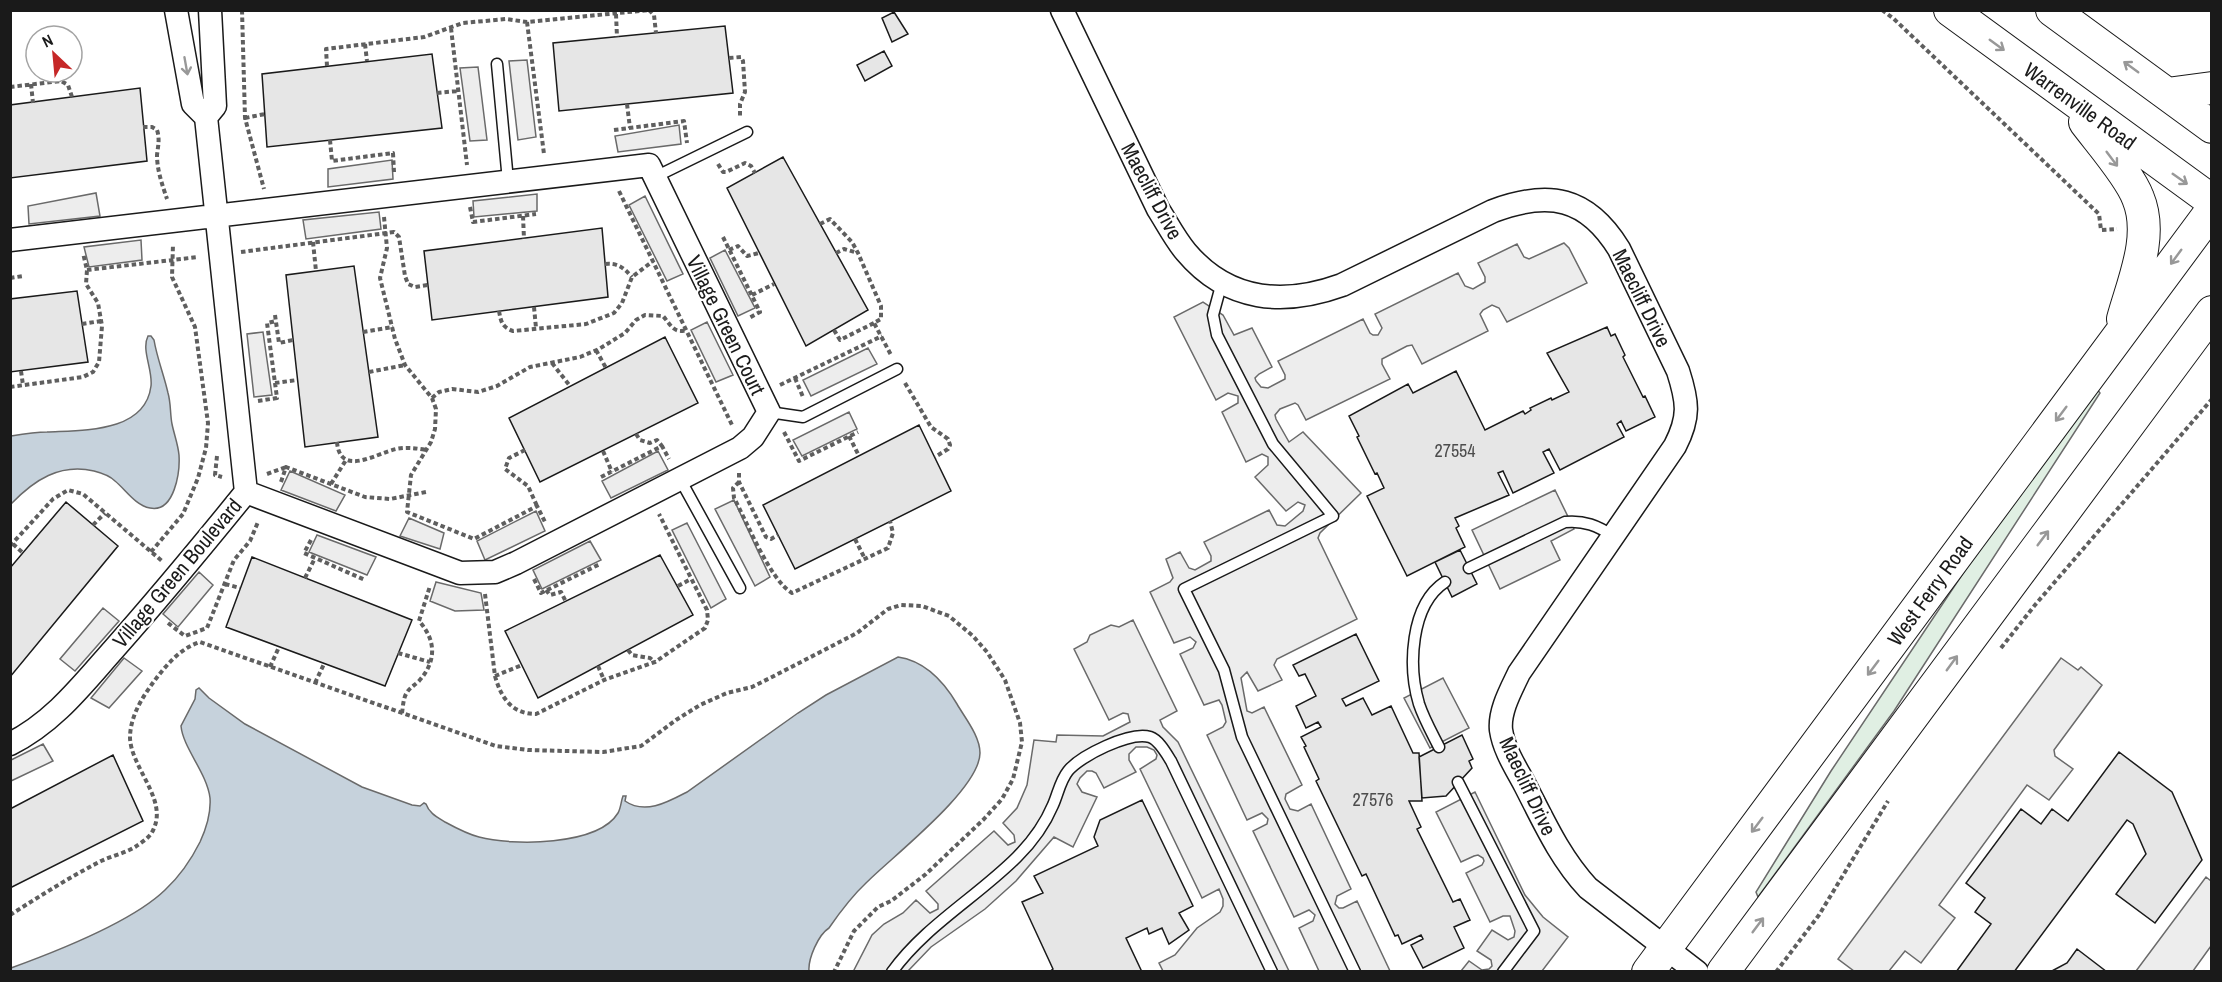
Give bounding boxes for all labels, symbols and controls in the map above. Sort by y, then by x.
north arrow [24,24,84,84]
text: N [38,29,57,52]
one-way arrow [1988,39,2004,51]
street label: Warrenville Road [2018,55,2142,157]
one-way arrow [181,56,192,76]
one-way arrow [2123,61,2139,74]
street label: Maecliff Drive [1114,137,1190,245]
one-way arrow [2106,150,2118,166]
one-way arrow [2171,173,2188,185]
street label: Maecliff Drive [1606,244,1678,352]
one-way arrow [2170,248,2183,264]
street label: Village Green Court [680,250,772,400]
one-way arrow [2054,405,2067,421]
house number: 27554 [1434,438,1476,463]
street label: Village Green Boulevard [106,492,248,654]
street label: West Ferry Road [1880,530,1980,652]
one-way arrow [2037,531,2050,547]
one-way arrow [1945,656,1958,672]
one-way arrow [1867,660,1880,676]
street label: Maecliff Drive [1492,732,1564,840]
house number: 27576 [1352,787,1394,812]
one-way arrow [1750,816,1763,832]
one-way arrow [1752,917,1764,933]

